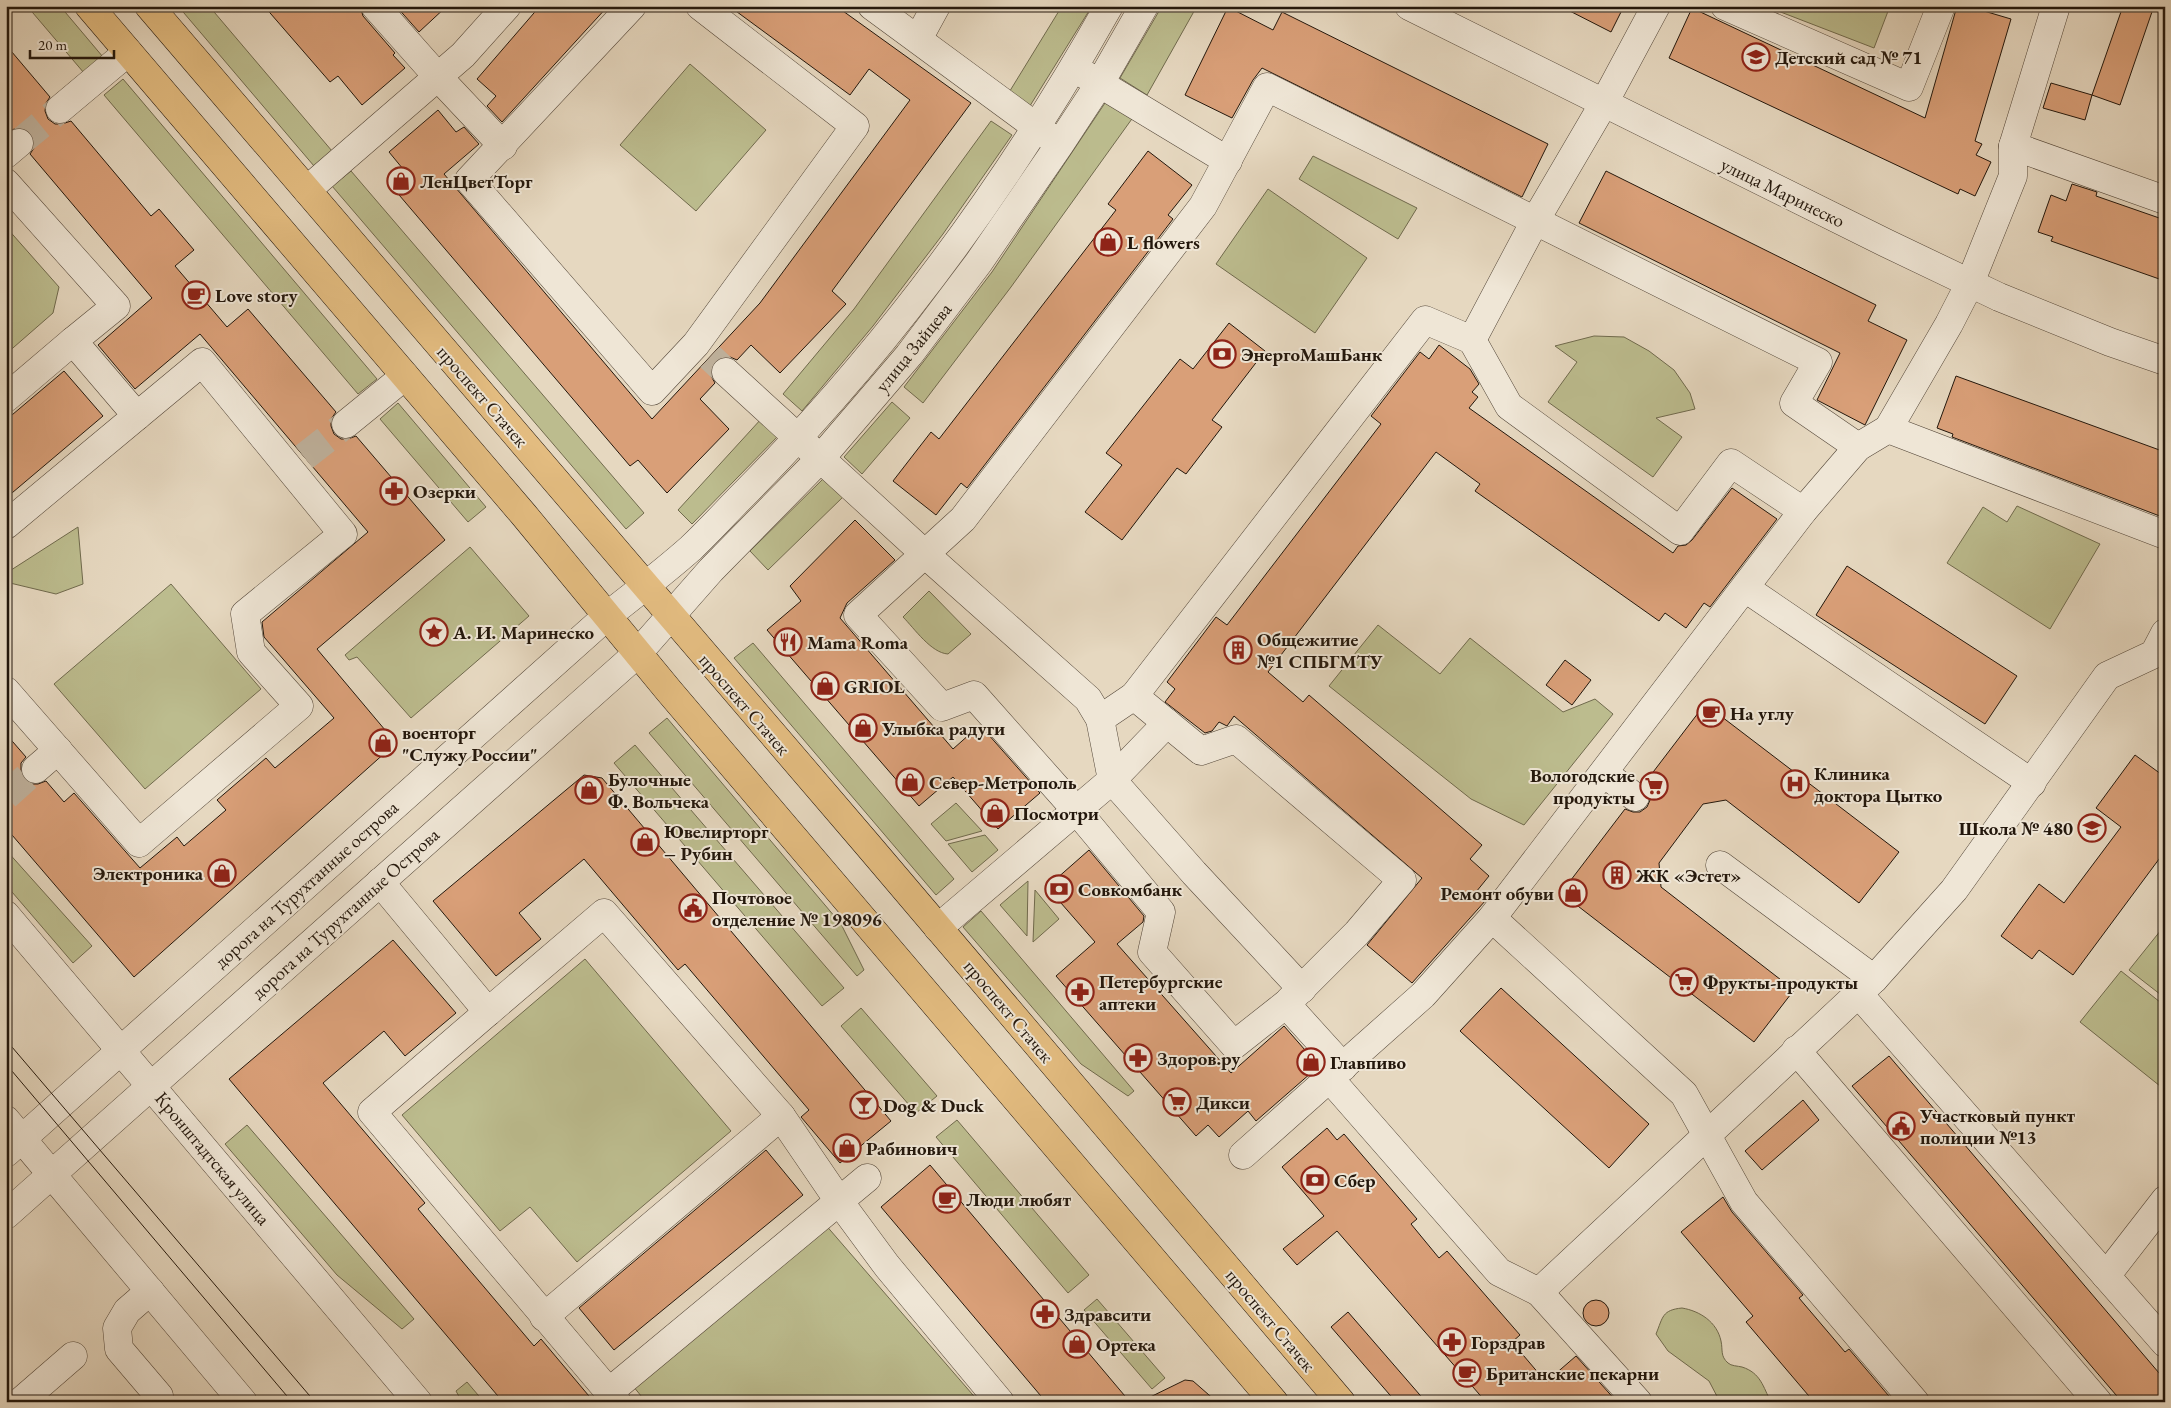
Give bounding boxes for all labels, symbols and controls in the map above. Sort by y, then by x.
scale bar [30,28,114,60]
text: 20 m [38,35,67,54]
school or university icon: Детский сад № 71 [1741,42,1771,72]
place label: Детский сад № 71 [1775,45,1922,70]
street label: улица Маринеско [1717,152,1849,233]
shop icon: ЛенЦветТорг [386,166,416,196]
place label: ЛенЦветТорг [420,169,533,194]
shop icon: L flowers [1093,227,1123,257]
place label: L flowers [1127,230,1200,255]
cafe icon: Love story [181,280,211,310]
place label: Love story [215,283,298,308]
street label: улица Зайцева [870,297,957,397]
bank icon: ЭнергоМашБанк [1207,339,1237,369]
street label: проспект Стачек [431,340,534,453]
place label: ЭнергоМашБанк [1241,342,1383,367]
pharmacy icon: Озерки [379,476,409,506]
place label: Озерки [413,479,476,504]
place icon: А. И. Маринеско [419,617,449,647]
place label: А. И. Маринеско [452,620,595,645]
restaurant icon: Mama Roma [773,627,803,657]
place label: Общежитие №1 СПБГМТУ [1257,627,1383,674]
place label: Mama Roma [807,630,909,655]
building icon: Общежитие №1 СПБГМТУ [1223,635,1253,665]
street label: проспект Стачек [693,648,796,761]
shop icon: GRIOL [810,671,840,701]
place label: GRIOL [844,674,905,699]
cafe icon: На углу [1696,698,1726,728]
place label: На углу [1730,701,1795,726]
shop icon: Улыбка радуги [848,713,878,743]
place label: Улыбка радуги [881,716,1005,741]
place label: военторг "Служу России" [402,720,537,767]
shop icon: военторг "Служу России" [368,728,398,758]
place label: Клиника доктора Цытко [1814,761,1943,808]
place label: Вологодские продукты [1530,763,1635,810]
place label: Булочные Ф. Вольчека [608,767,710,814]
shop icon: Север-Метрополь [895,767,925,797]
hospital icon: Клиника доктора Цытко [1780,769,1810,799]
place label: Север-Метрополь [929,770,1077,795]
supermarket icon: Вологодские продукты [1639,771,1669,801]
shop icon: Булочные Ф. Вольчека [574,775,604,805]
street label: дорога на Турухтанные острова [209,795,404,974]
shop icon: Посмотри [980,798,1010,828]
place label: Посмотри [1014,801,1099,826]
school or university icon: Школа № 480 [2077,813,2107,843]
place label: Школа № 480 [1959,816,2073,841]
place label: Ювелирторг – Рубин [664,819,769,866]
street label: дорога на Турухтанные Острова [246,822,445,1005]
shop icon: Ювелирторг – Рубин [630,827,660,857]
shop icon: Электроника [207,858,237,888]
building icon: ЖК «Эстет» [1602,860,1632,890]
place label: Электроника [93,861,204,886]
place label: ЖК «Эстет» [1635,863,1741,888]
bank icon: Совкомбанк [1044,874,1074,904]
place label: Совкомбанк [1078,877,1182,902]
shop icon: Ремонт обуви [1558,878,1588,908]
place label: Ремонт обуви [1440,881,1554,906]
place label: Почтовое отделение № 198096 [712,885,882,932]
public building icon: Почтовое отделение № 198096 [678,893,708,923]
street label: проспект Стачек [958,954,1059,1068]
supermarket icon: Фрукты-продукты [1669,967,1699,997]
place label: Петербургские аптеки [1099,969,1223,1016]
place label: Фрукты-продукты [1703,970,1859,995]
pharmacy icon: Петербургские аптеки [1065,977,1095,1007]
pharmacy icon: Здоров.ру [1123,1043,1153,1073]
place label: Здоров.ру [1157,1046,1241,1071]
shop icon: Главпиво [1296,1047,1326,1077]
place label: Главпиво [1330,1050,1406,1075]
street label: Кронштадтская улица [149,1086,276,1231]
supermarket icon: Дикси [1162,1087,1192,1117]
bar icon: Dog & Duck [849,1090,879,1120]
place label: Дикси [1196,1090,1250,1115]
place label: Dog & Duck [883,1093,984,1118]
place label: Участковый пункт полиции №13 [1919,1103,2075,1150]
public building icon: Участковый пункт полиции №13 [1886,1111,1916,1141]
shop icon: Рабинович [832,1133,862,1163]
place label: Рабинович [866,1136,958,1161]
bank icon: Сбер [1300,1165,1330,1195]
place label: Сбер [1334,1168,1376,1193]
cafe icon: Люди любят [932,1184,962,1214]
place label: Люди любят [966,1187,1072,1212]
street label: проспект Стачек [1220,1263,1321,1377]
pharmacy icon: Здравсити [1030,1299,1060,1329]
place label: Здравсити [1064,1302,1151,1327]
pharmacy icon: Горздрав [1437,1327,1467,1357]
shop icon: Ортека [1062,1329,1092,1359]
place label: Горздрав [1471,1330,1545,1355]
place label: Ортека [1096,1332,1157,1357]
cafe icon: Британские пекарни [1452,1358,1482,1388]
place label: Британские пекарни [1486,1361,1659,1386]

